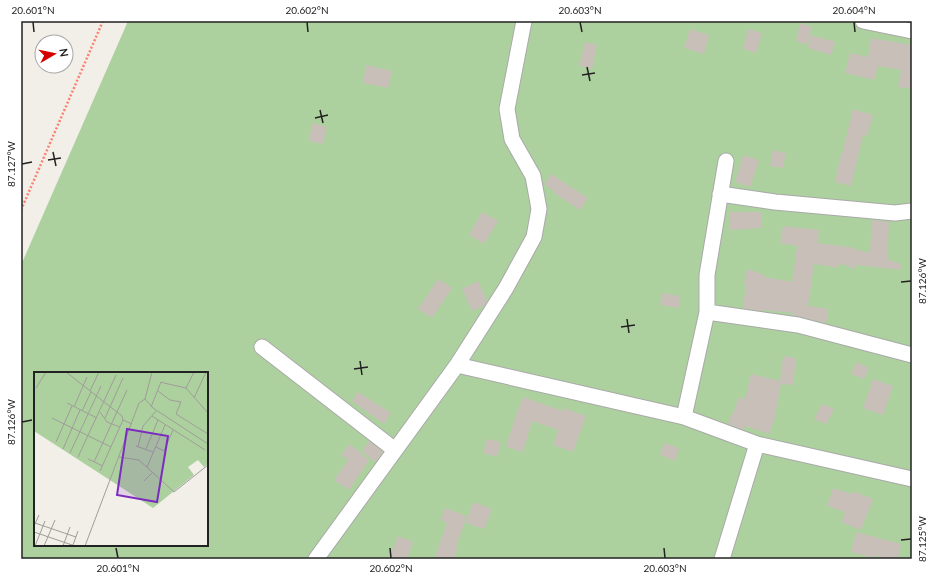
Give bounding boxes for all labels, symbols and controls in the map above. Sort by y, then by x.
text: 20.601°N [11,4,55,16]
text: 20.602°N [285,4,329,16]
text: 20.603°N [558,4,602,16]
text: 20.604°N [832,4,876,16]
north arrow [34,34,74,74]
text: N [57,47,71,58]
text: 87.127°W [5,140,17,187]
text: 87.126°W [916,257,928,304]
inset map [34,372,208,546]
text: 87.126°W [5,398,17,445]
text: 87.125°W [916,515,928,562]
text: 20.601°N [96,562,140,574]
text: 20.602°N [369,562,413,574]
text: 20.603°N [643,562,687,574]

